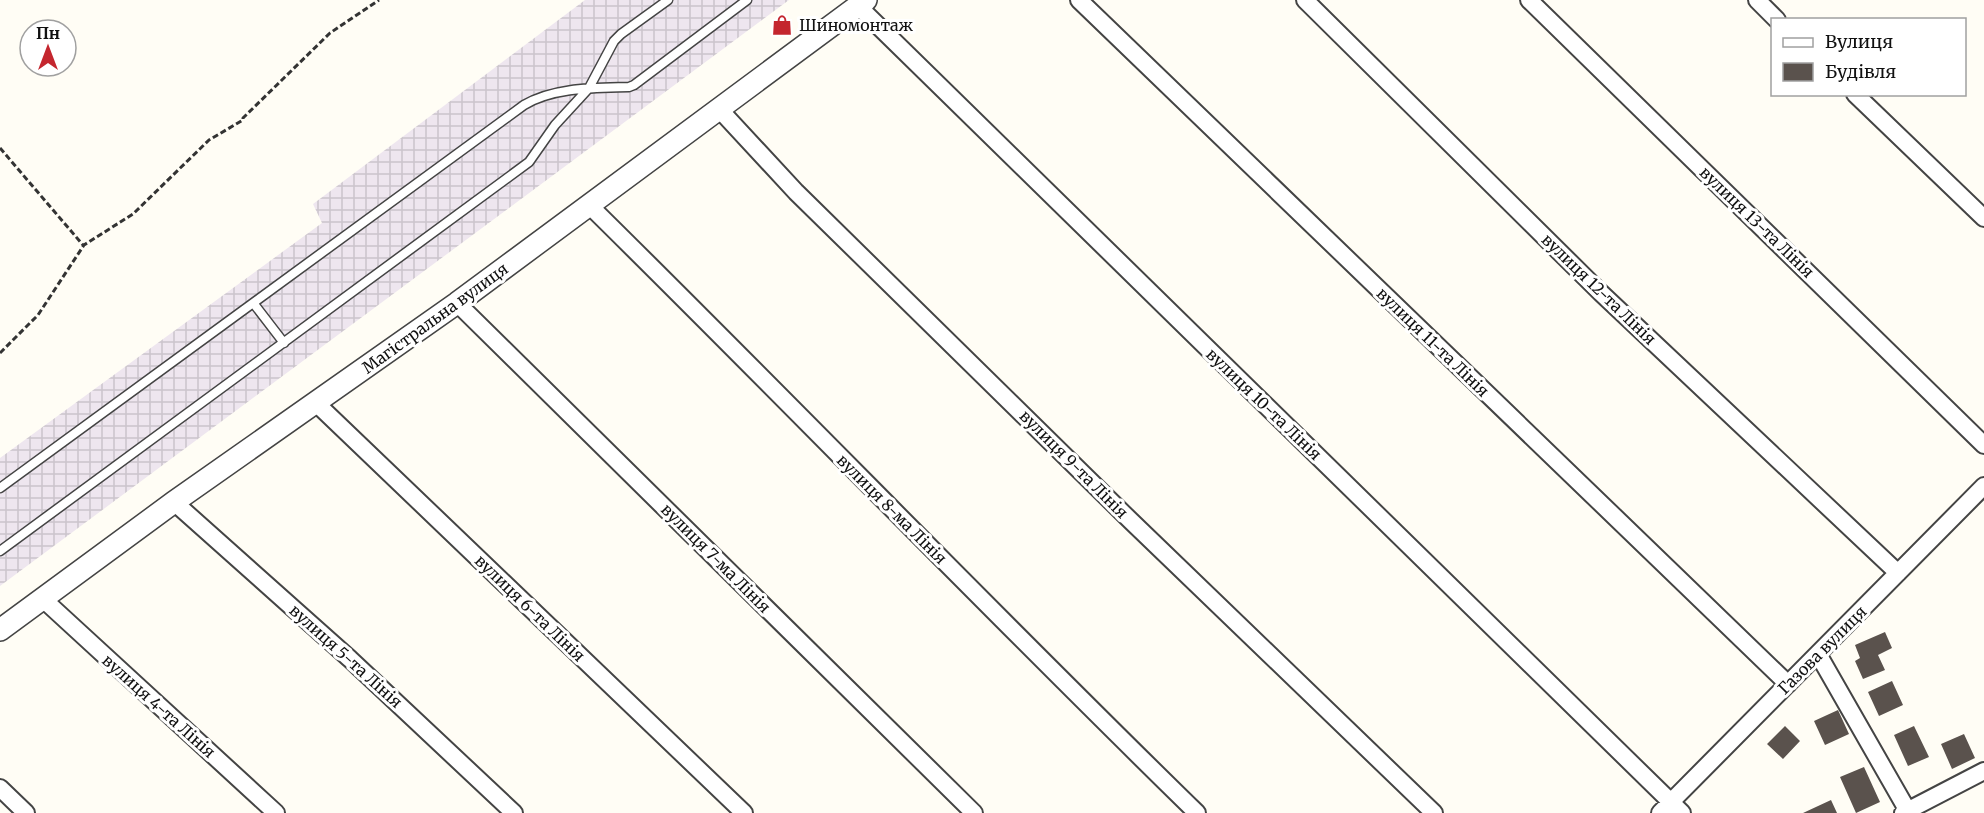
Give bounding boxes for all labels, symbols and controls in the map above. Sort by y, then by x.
shop icon: Шиномонтаж [770,13,794,37]
place label: Шиномонтаж [799,15,913,35]
north arrow [18,18,78,78]
legend [1771,18,1966,96]
text: Пн [36,23,60,43]
text: Вулиця [1825,30,1893,53]
text: Будівля [1825,60,1896,83]
street label: вулиця 13-та Лінія [1696,162,1818,282]
street label: вулиця 12-та Лінія [1538,229,1660,349]
street label: Магістральна вулиця [358,258,512,378]
street label: вулиця 11-та Лінія [1373,283,1493,401]
street label: вулиця 10-та Лінія [1202,344,1326,464]
street label: вулиця 9-та Лінія [1016,406,1132,522]
street label: вулиця 8-ма Лінія [833,450,951,568]
street label: вулиця 7-ма Лінія [657,499,775,617]
street label: вулиця 6-та Лінія [471,550,589,666]
street label: вулиця 5-та Лінія [286,600,406,712]
street label: Газова вулиця [1774,602,1870,698]
street label: вулиця 4-та Лінія [98,650,220,762]

